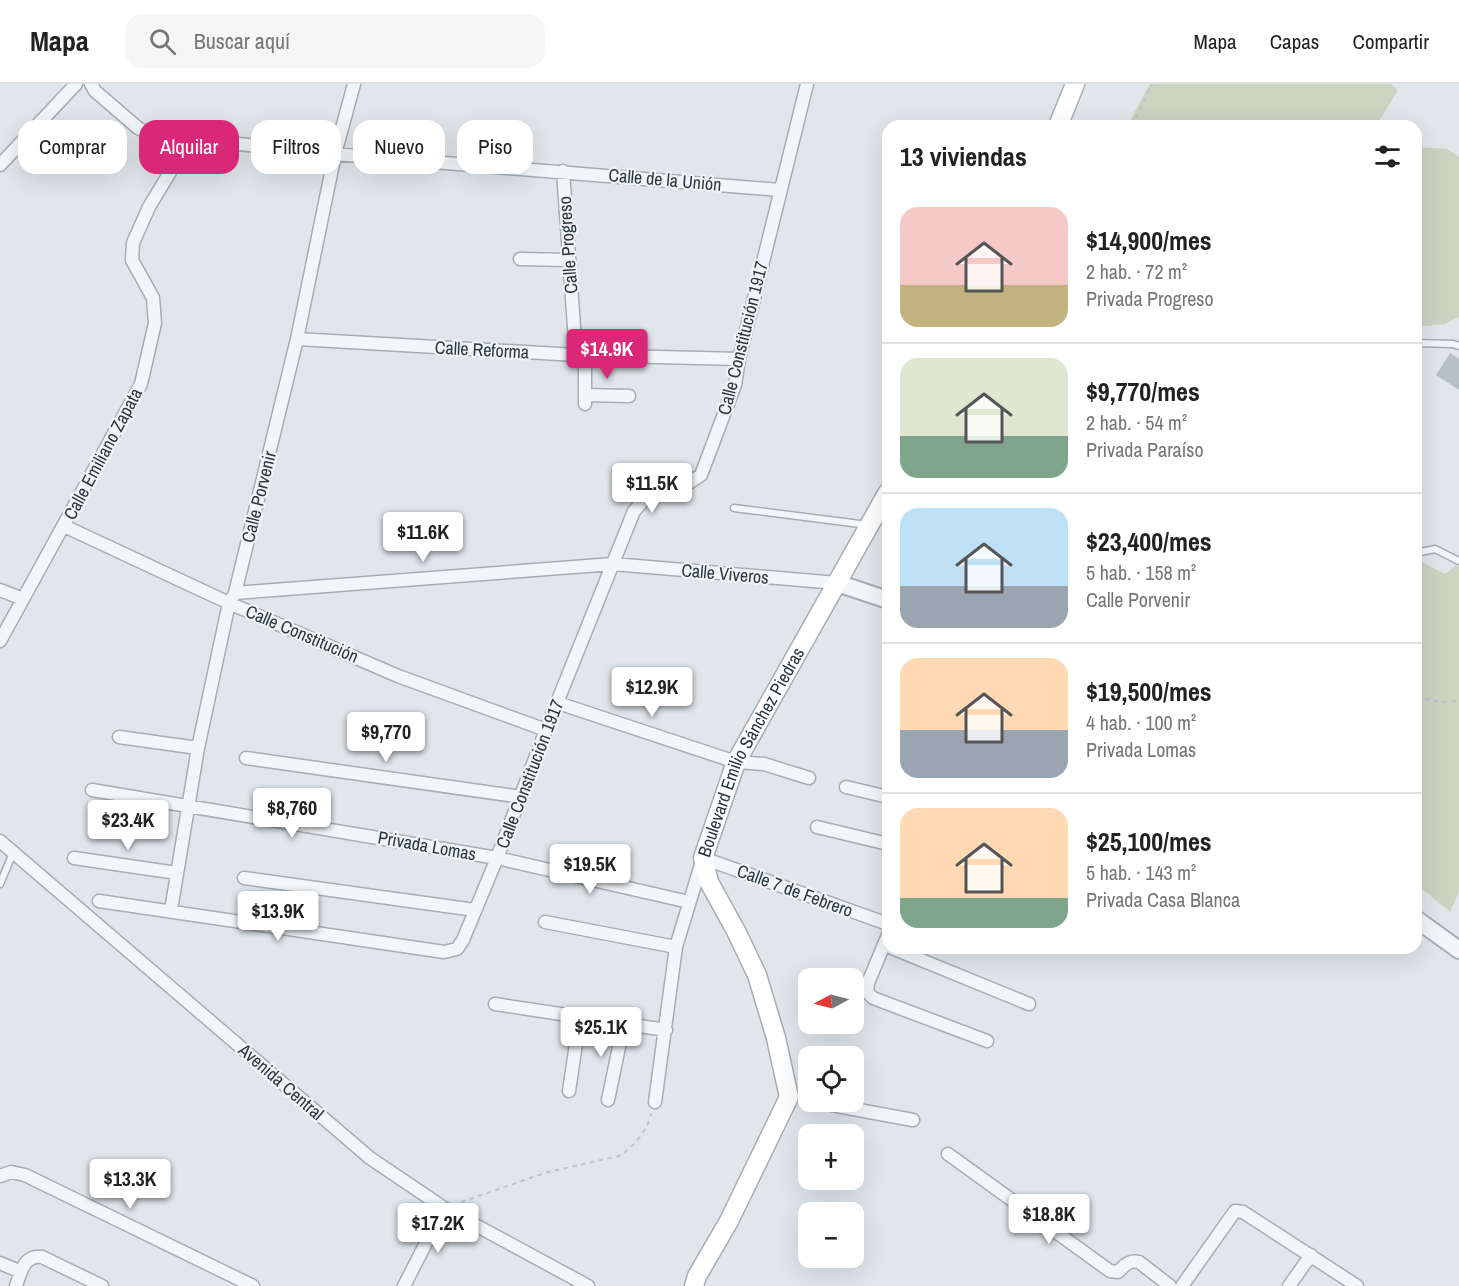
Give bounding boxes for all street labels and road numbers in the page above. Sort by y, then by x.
street label: Calle de la Unión [608,162,723,197]
street label: Calle Progreso [552,195,583,295]
street label: Calle Constitución 1917 [711,258,774,417]
street label: Calle Reforma [434,335,530,364]
street label: Calle Emiliano Zapata [57,383,148,524]
street label: Calle Porvenir [235,448,282,545]
street label: Calle Viveros [680,557,770,590]
street label: Calle Constitución [242,598,363,669]
street label: Boulevard Emilio Sánchez Piedras [691,643,810,860]
street label: Calle Constitución 1917 [490,696,569,852]
street label: Privada Lomas [376,825,478,866]
street label: Calle 7 de Febrero [734,858,857,923]
street label: Avenida Central [233,1037,329,1126]

